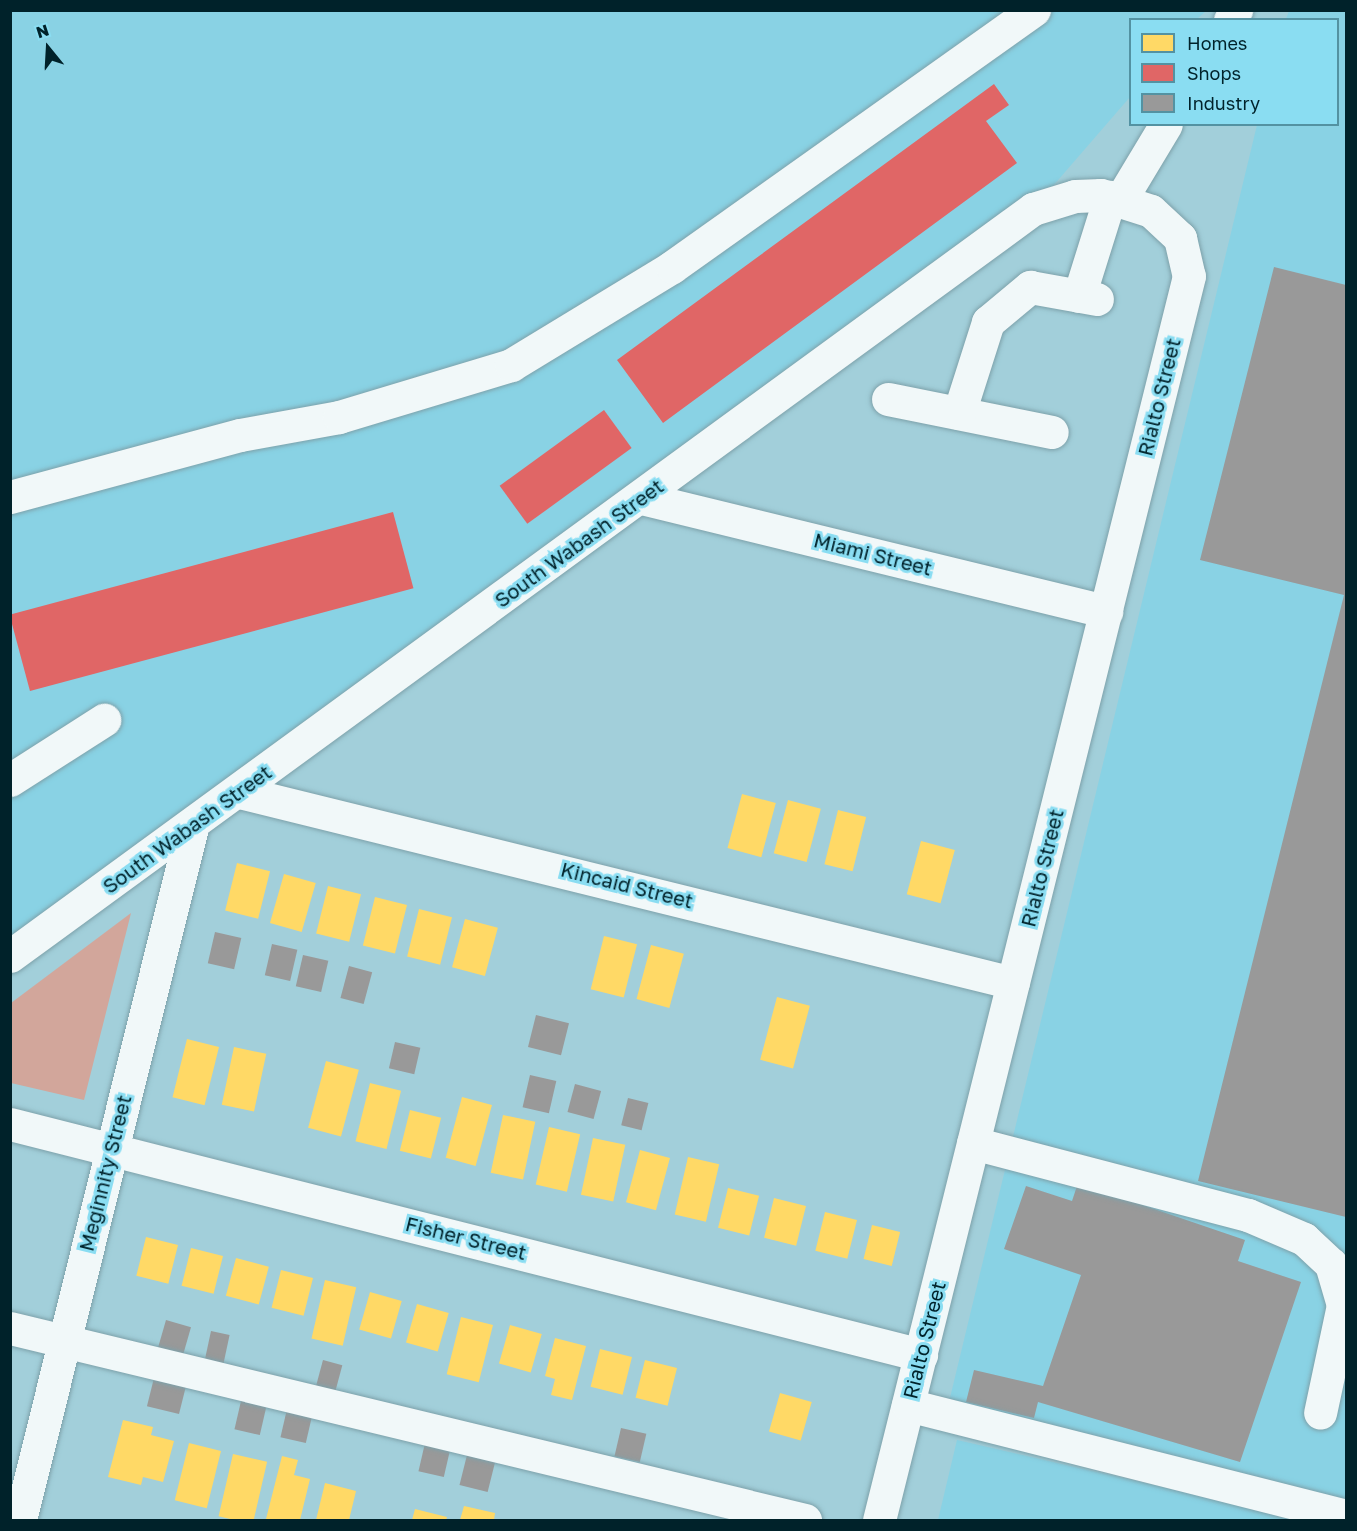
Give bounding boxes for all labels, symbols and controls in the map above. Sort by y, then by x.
north arrow [18,18,78,78]
legend [1129,18,1339,126]
text: N [34,19,51,42]
text: Homes [1187,32,1247,54]
text: Shops [1187,62,1241,84]
text: Industry [1187,92,1260,114]
street label: Rialto Street [1133,336,1185,458]
street label: South Wabash Street [490,474,668,612]
street label: Miami Street [811,528,935,580]
street label: South Wabash Street [98,760,276,898]
street label: Rialto Street [1016,807,1068,929]
street label: Kincaid Street [558,857,696,913]
street label: Meginnity Street [74,1092,136,1254]
street label: Fisher Street [403,1211,529,1265]
street label: Rialto Street [898,1279,950,1401]

